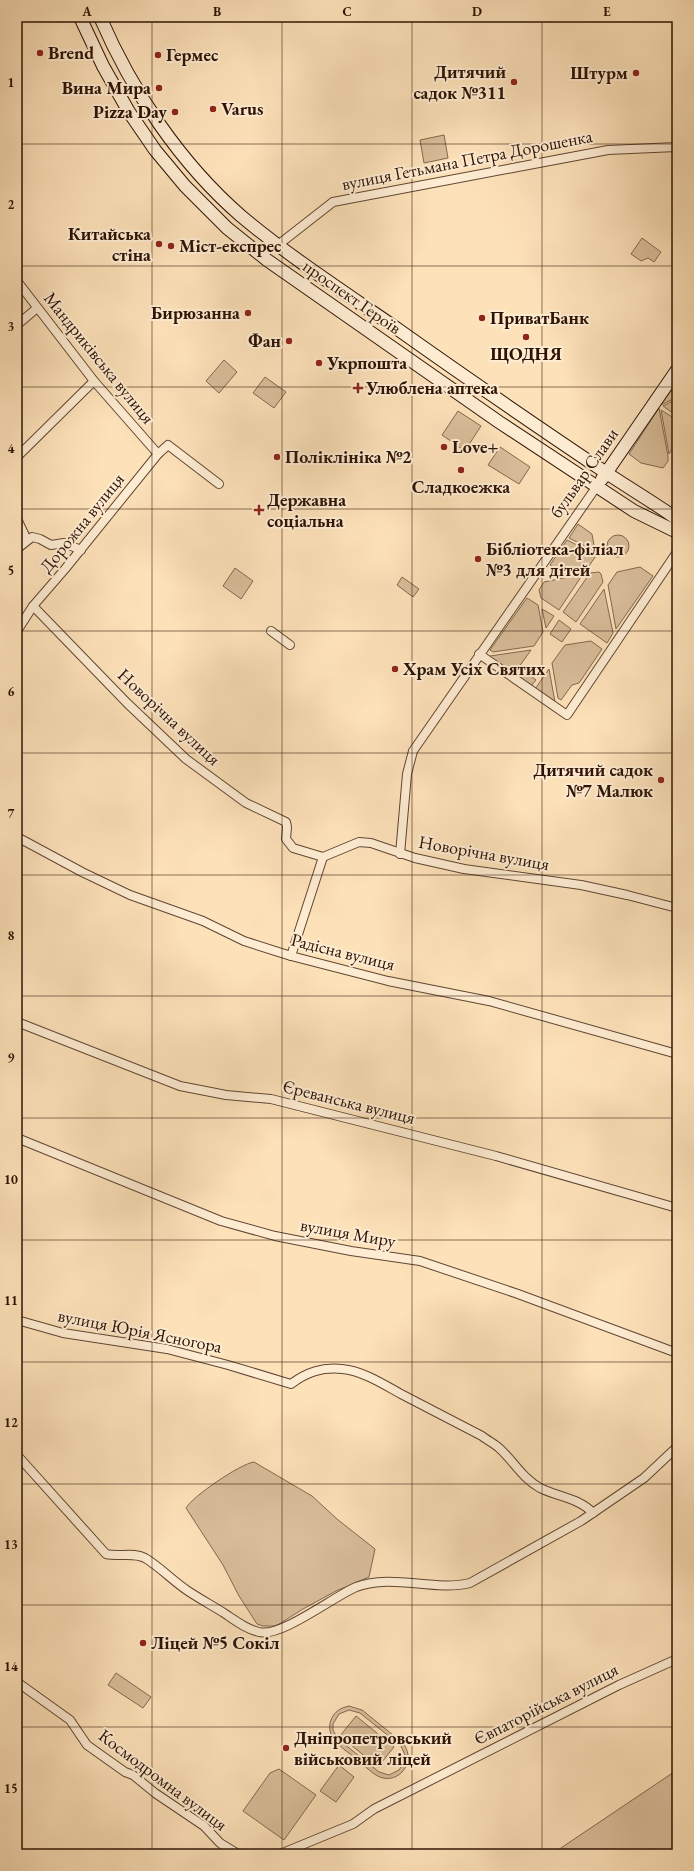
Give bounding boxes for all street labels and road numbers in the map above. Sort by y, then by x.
street label: вулиця Гетьмана Петра Дорошенка [339,124,595,195]
street label: проспект Героїв [299,254,406,339]
street label: Мандриківська вулиця [39,287,160,428]
street label: бульвар Слави [544,423,623,522]
street label: Дорожна вулиця [34,468,129,577]
street label: Новорічна вулиця [113,663,226,770]
street label: Новорічна вулиця [417,830,551,875]
street label: Радісна вулиця [289,927,397,976]
street label: Єреванська вулиця [280,1074,418,1129]
street label: вулиця Миру [299,1213,398,1252]
street label: вулиця Юрія Ясногора [56,1303,225,1358]
street label: Євпаторійська вулиця [470,1657,622,1750]
street label: Космодромна вулиця [94,1724,232,1836]

